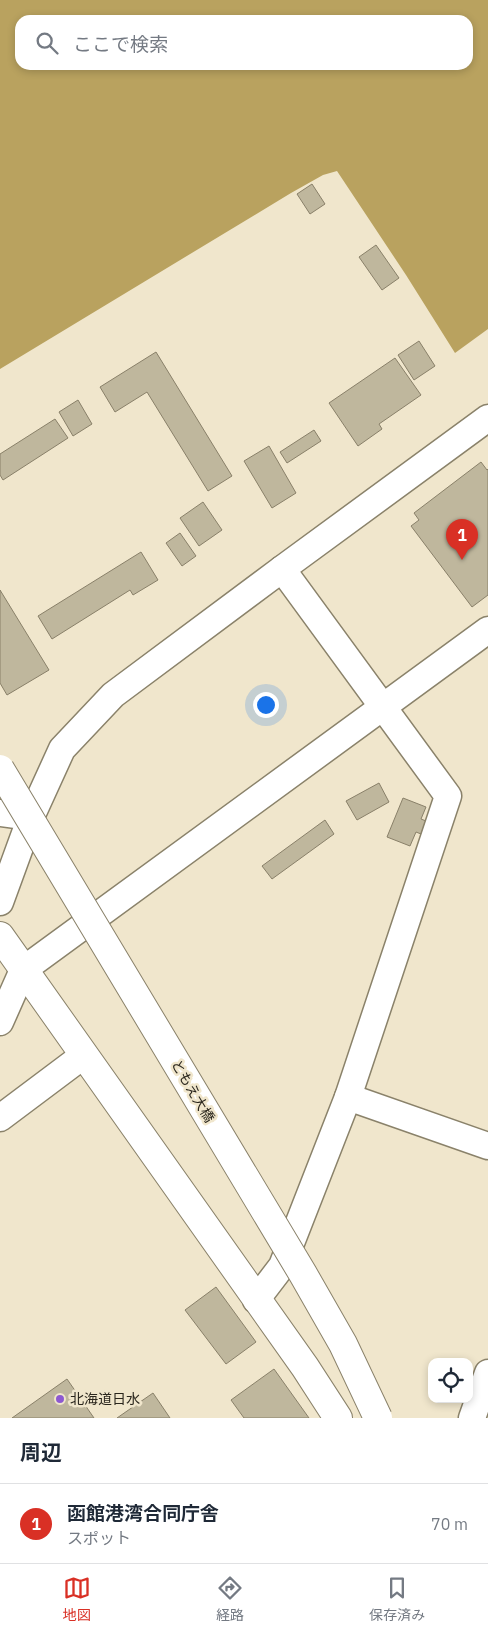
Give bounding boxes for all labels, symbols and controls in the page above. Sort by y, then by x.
search box [15,15,473,70]
icon: search [33,29,61,57]
text: ここで検索 [73,32,168,56]
pin: 1 [446,519,478,560]
your location [253,692,279,718]
street label: ともえ大橋 [167,1056,219,1126]
map controls [428,1358,473,1403]
button: locate [428,1358,473,1403]
place label: 北海道日水 [70,1390,140,1408]
marker: 北海道日水 [54,1393,66,1405]
text: 周辺 [20,1438,62,1466]
text: 函館港湾合同庁舎 [67,1501,219,1525]
text: 1 [31,1514,41,1534]
text: 70 m [431,1514,468,1534]
text: スポット [67,1528,131,1548]
tab: 地図 [63,1574,91,1624]
tab: 経路 [216,1574,244,1624]
tab: 保存済み [369,1574,425,1624]

